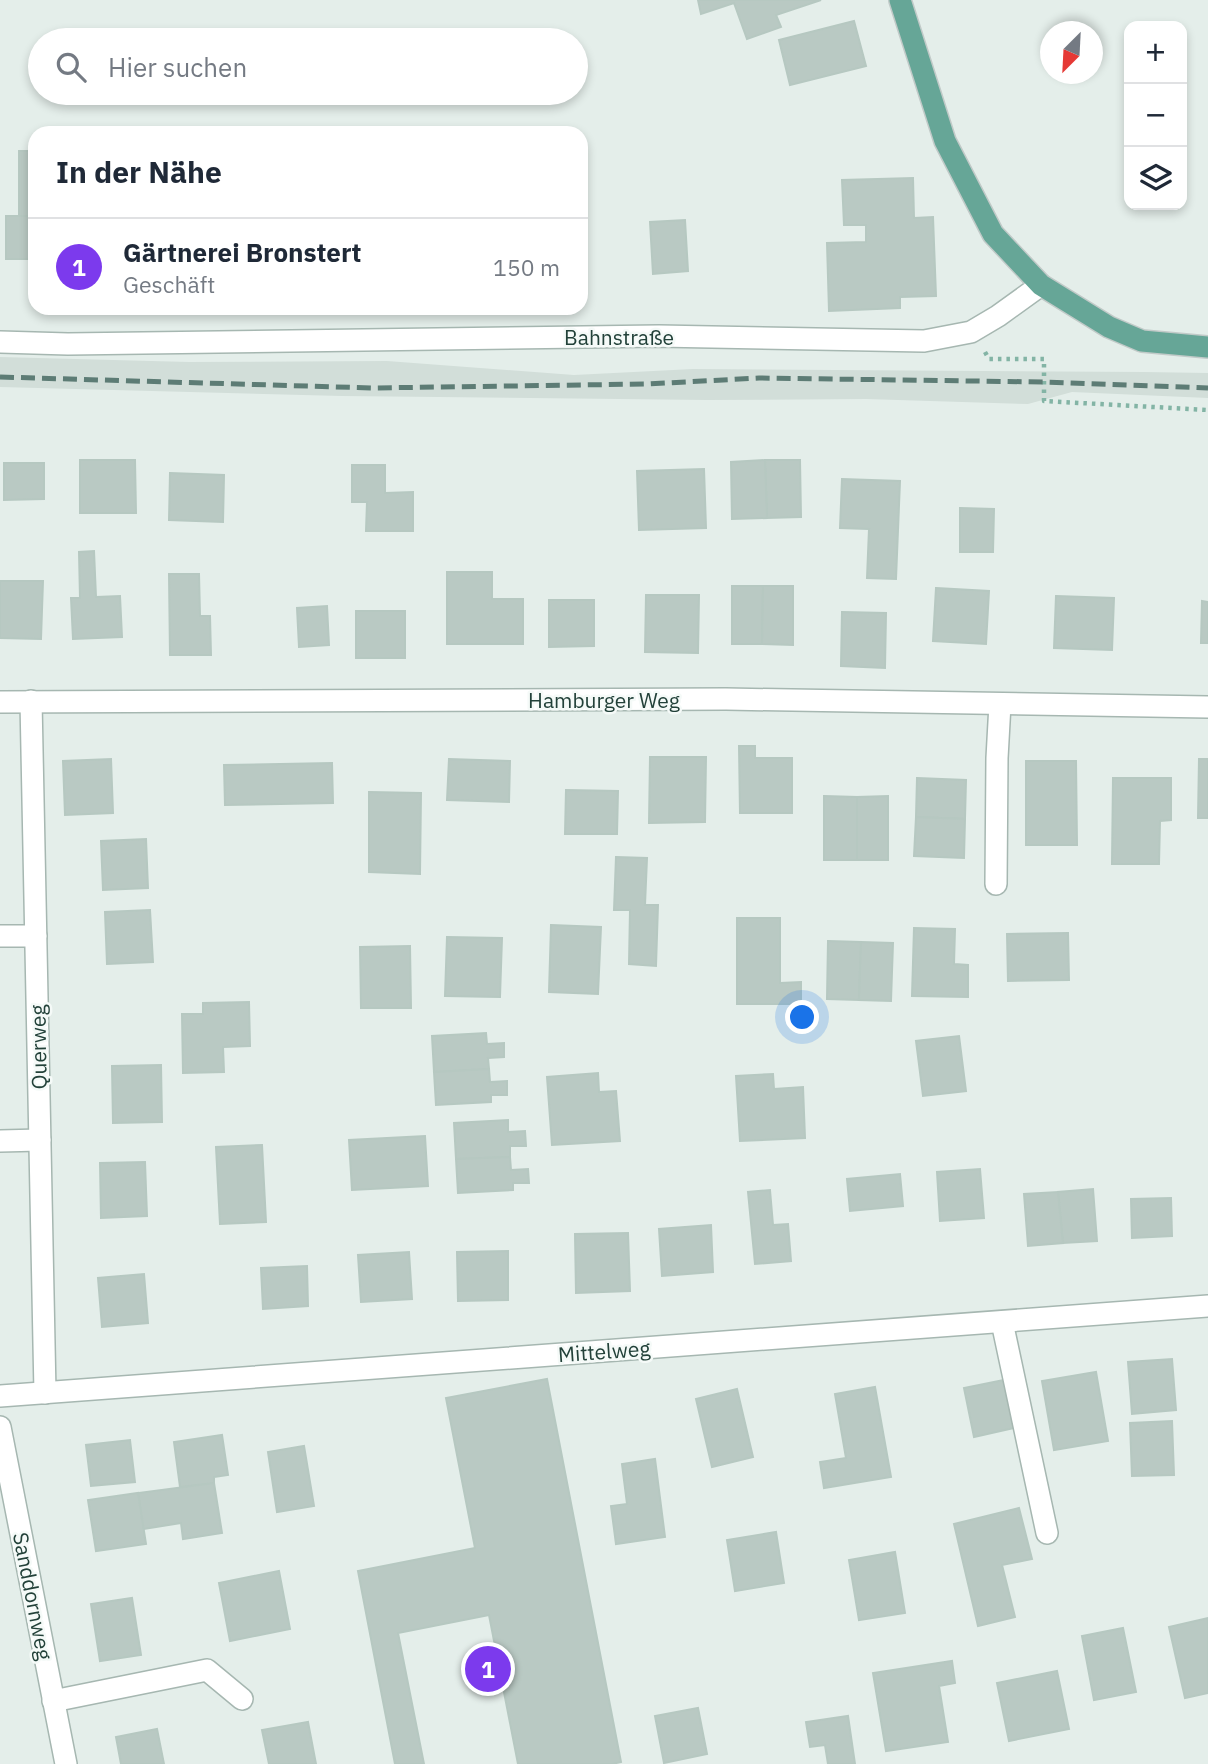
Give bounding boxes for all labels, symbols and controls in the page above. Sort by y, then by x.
north arrow [1040,21,1103,84]
map controls [1124,21,1187,210]
button: + [1124,21,1187,84]
search box [28,28,588,105]
icon: search [52,48,90,86]
text: Hier suchen [108,50,247,84]
button: − [1124,84,1187,147]
button: layers [1124,147,1187,210]
text: In der Nähe [56,152,222,191]
text: Gärtnerei Bronstert [123,235,362,269]
text: 1 [72,252,86,282]
text: 150 m [493,252,560,282]
text: Geschäft [123,269,215,299]
street label: Bahnstraße [564,323,674,351]
street label: Hamburger Weg [528,686,680,714]
your location [785,1000,819,1034]
street label: Querweg [23,1004,53,1090]
street label: Mittelweg [557,1334,651,1368]
street label: Sanddornweg [7,1530,59,1662]
pin: 1 [465,1643,511,1695]

